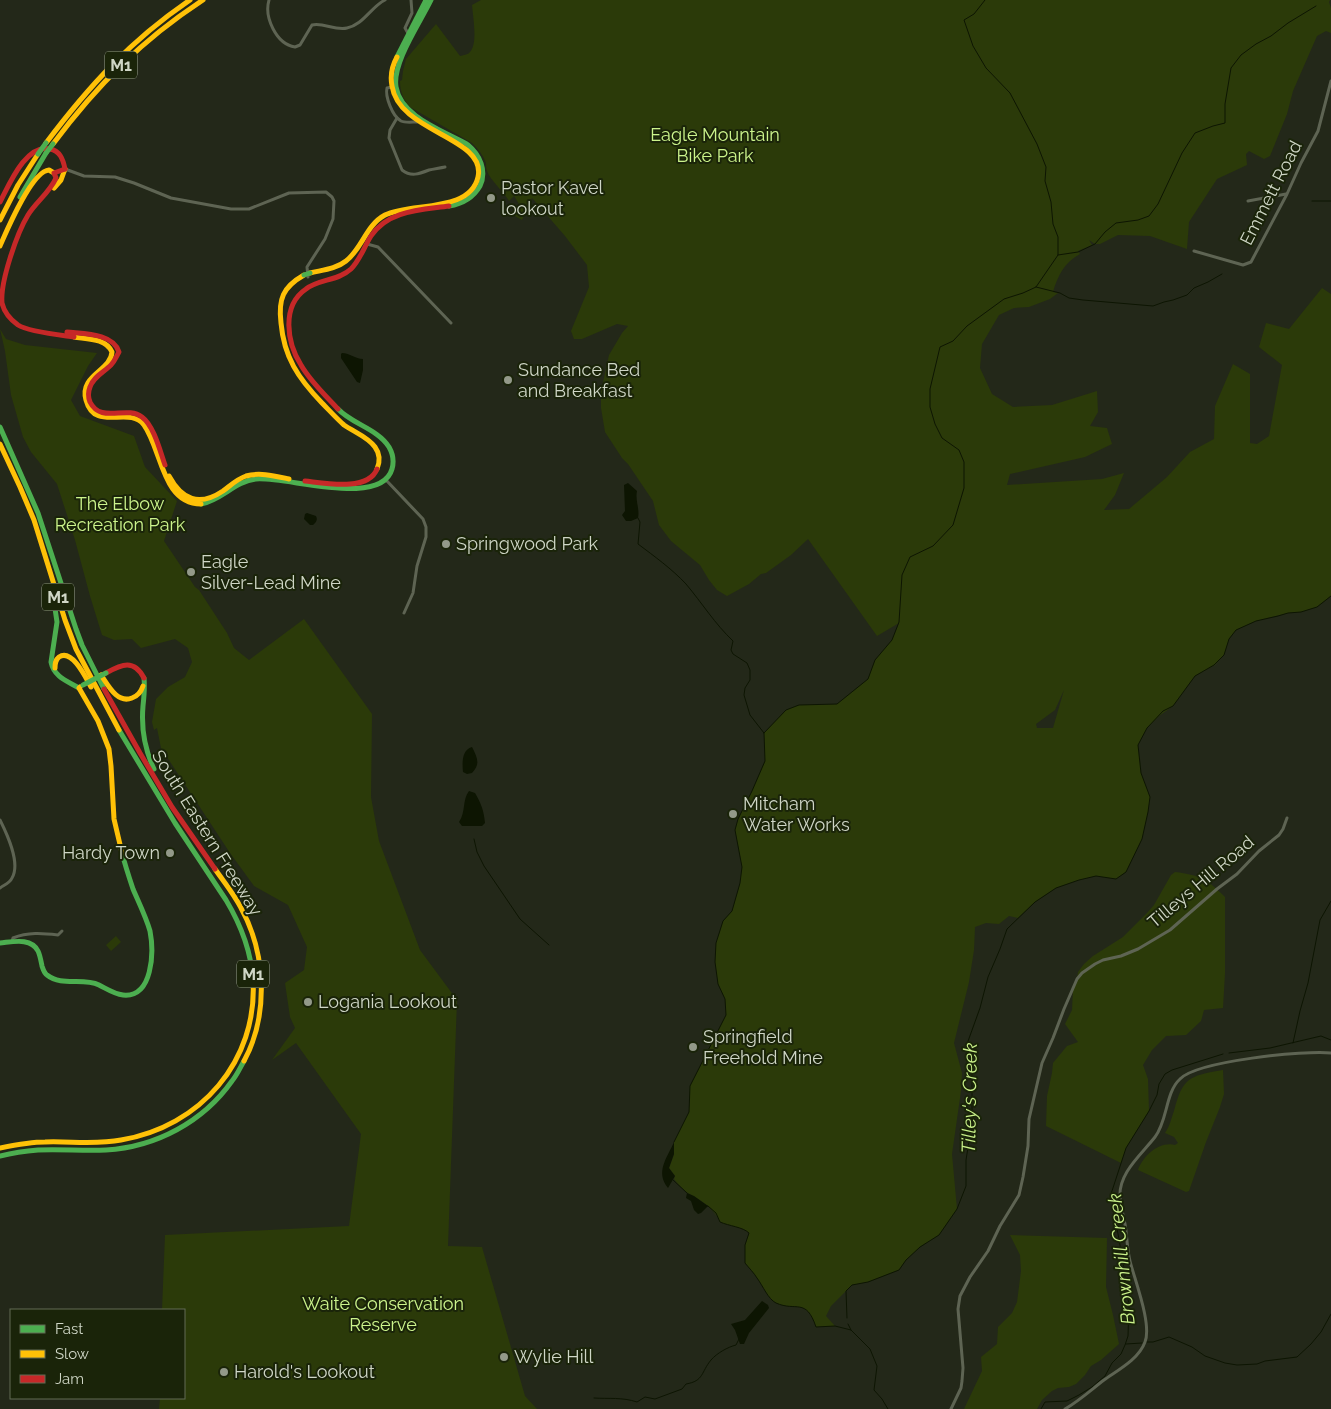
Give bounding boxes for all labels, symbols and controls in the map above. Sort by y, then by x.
road number: M1 [105,52,137,78]
park label: Eagle Mountain Bike Park [650,124,780,166]
street label: Emmett Road [1235,137,1306,248]
place label: Pastor Kavel lookout [501,177,604,219]
marker: Pastor Kavel lookout [485,192,497,204]
place label: Sundance Bed and Breakfast [518,359,640,401]
marker: Sundance Bed and Breakfast [502,374,514,386]
park label: The Elbow Recreation Park [55,493,186,535]
place label: Springwood Park [456,533,599,554]
marker: Springwood Park [440,538,452,550]
place label: Eagle Silver-Lead Mine [201,551,341,593]
marker: Eagle Silver-Lead Mine [185,566,197,578]
road number: M1 [42,584,74,610]
street label: South Eastern Freeway [148,746,267,920]
place label: Mitcham Water Works [743,793,850,835]
marker: Mitcham Water Works [727,808,739,820]
street label: Tilleys Hill Road [1143,831,1258,932]
place label: Hardy Town [62,842,160,863]
marker: Hardy Town [164,847,176,859]
road number: M1 [237,961,269,988]
place label: Logania Lookout [318,991,457,1012]
marker: Logania Lookout [302,996,314,1008]
place label: Springfield Freehold Mine [703,1026,823,1068]
marker: Springfield Freehold Mine [687,1041,699,1053]
water label: Tilley's Creek [957,1042,981,1154]
water label: Brownhill Creek [1103,1192,1139,1326]
park label: Waite Conservation Reserve [302,1293,464,1335]
legend [10,1309,185,1399]
text: Fast [55,1320,83,1338]
text: Slow [55,1345,89,1363]
place label: Wylie Hill [514,1346,593,1367]
marker: Wylie Hill [498,1351,510,1363]
place label: Harold's Lookout [234,1361,375,1382]
marker: Harold's Lookout [218,1366,230,1378]
text: Jam [55,1370,84,1388]

